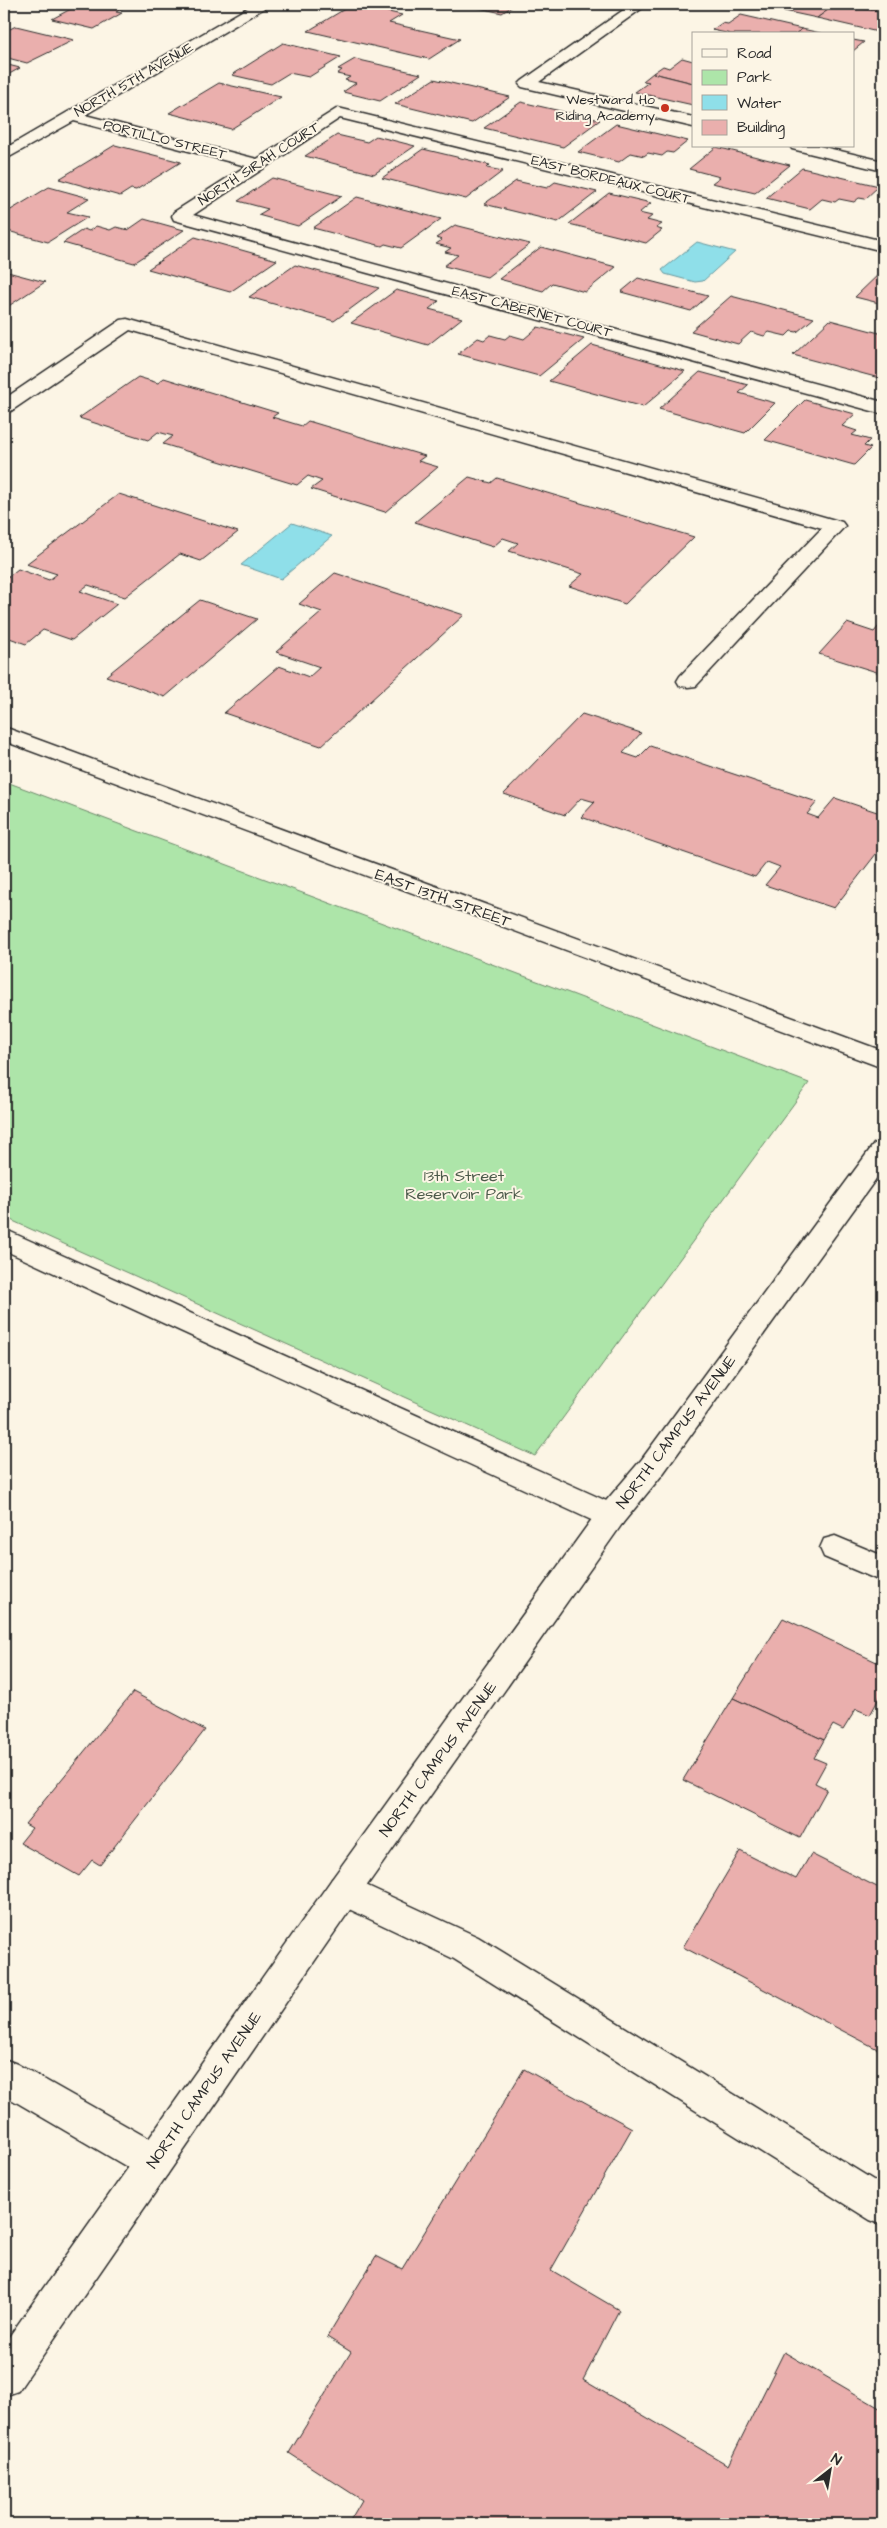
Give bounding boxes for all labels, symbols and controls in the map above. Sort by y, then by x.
legend [692,32,854,148]
street label: NORTH 5TH AVENUE [71,37,198,122]
text: Road [737,43,772,64]
text: Park [737,67,772,88]
place label: Westward Ho Riding Academy [555,90,655,126]
text: Water [737,93,781,114]
marker: Westward Ho Riding Academy [659,102,671,114]
street label: PORTILLO STREET [101,115,229,165]
street label: NORTH SIRAH COURT [194,117,324,211]
text: Building [737,117,785,139]
street label: EAST BORDEAUX COURT [529,150,693,210]
street label: EAST CABERNET COURT [450,281,615,343]
street label: EAST 13TH STREET [372,863,514,933]
park label: 13th Street Reservoir Park [405,1165,523,1205]
street label: NORTH CAMPUS AVENUE [611,1350,741,1513]
street label: NORTH CAMPUS AVENUE [374,1676,502,1841]
street label: NORTH CAMPUS AVENUE [141,2007,267,2173]
north arrow [804,2446,854,2496]
text: N [827,2449,845,2471]

